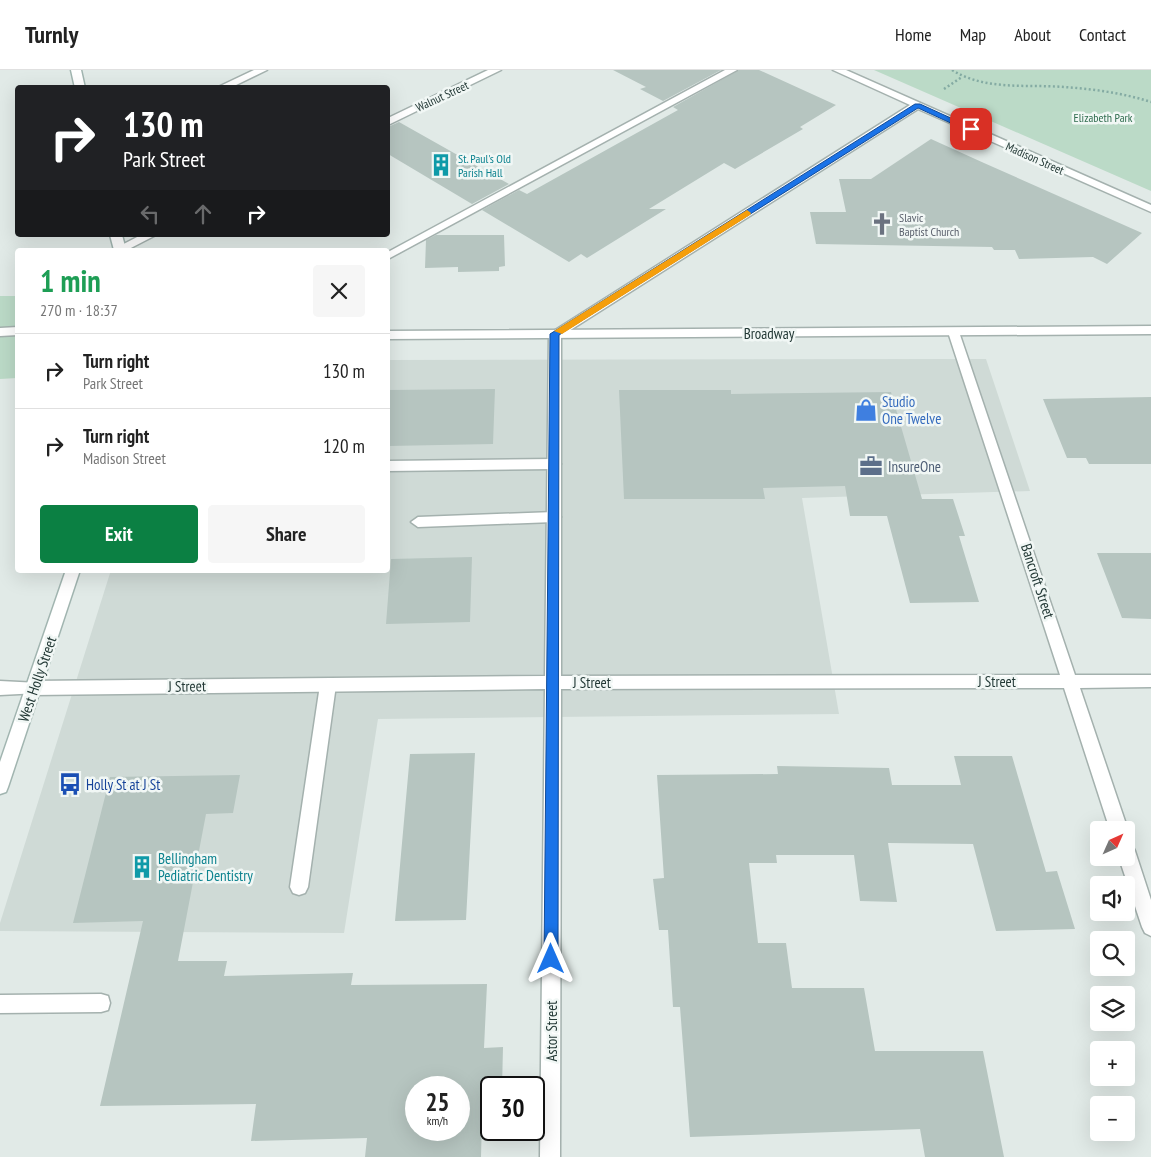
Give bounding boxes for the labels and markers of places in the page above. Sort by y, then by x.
pin [950,108,992,150]
place label: St. Paul's Old Parish Hall [458,151,511,180]
building icon: St. Paul's Old Parish Hall [428,152,454,178]
place label: Slavic Baptist Church [899,210,959,239]
church icon: Slavic Baptist Church [869,211,895,237]
place label: Studio One Twelve [882,392,941,428]
shop icon: Studio One Twelve [853,397,879,423]
office icon: InsureOne [858,453,884,479]
place label: InsureOne [888,457,941,476]
bus stop icon: Holly St at J St [57,771,83,797]
place label: Holly St at J St [86,775,160,794]
place label: Bellingham Pediatric Dentistry [158,849,253,885]
building icon: Bellingham Pediatric Dentistry [129,854,155,880]

